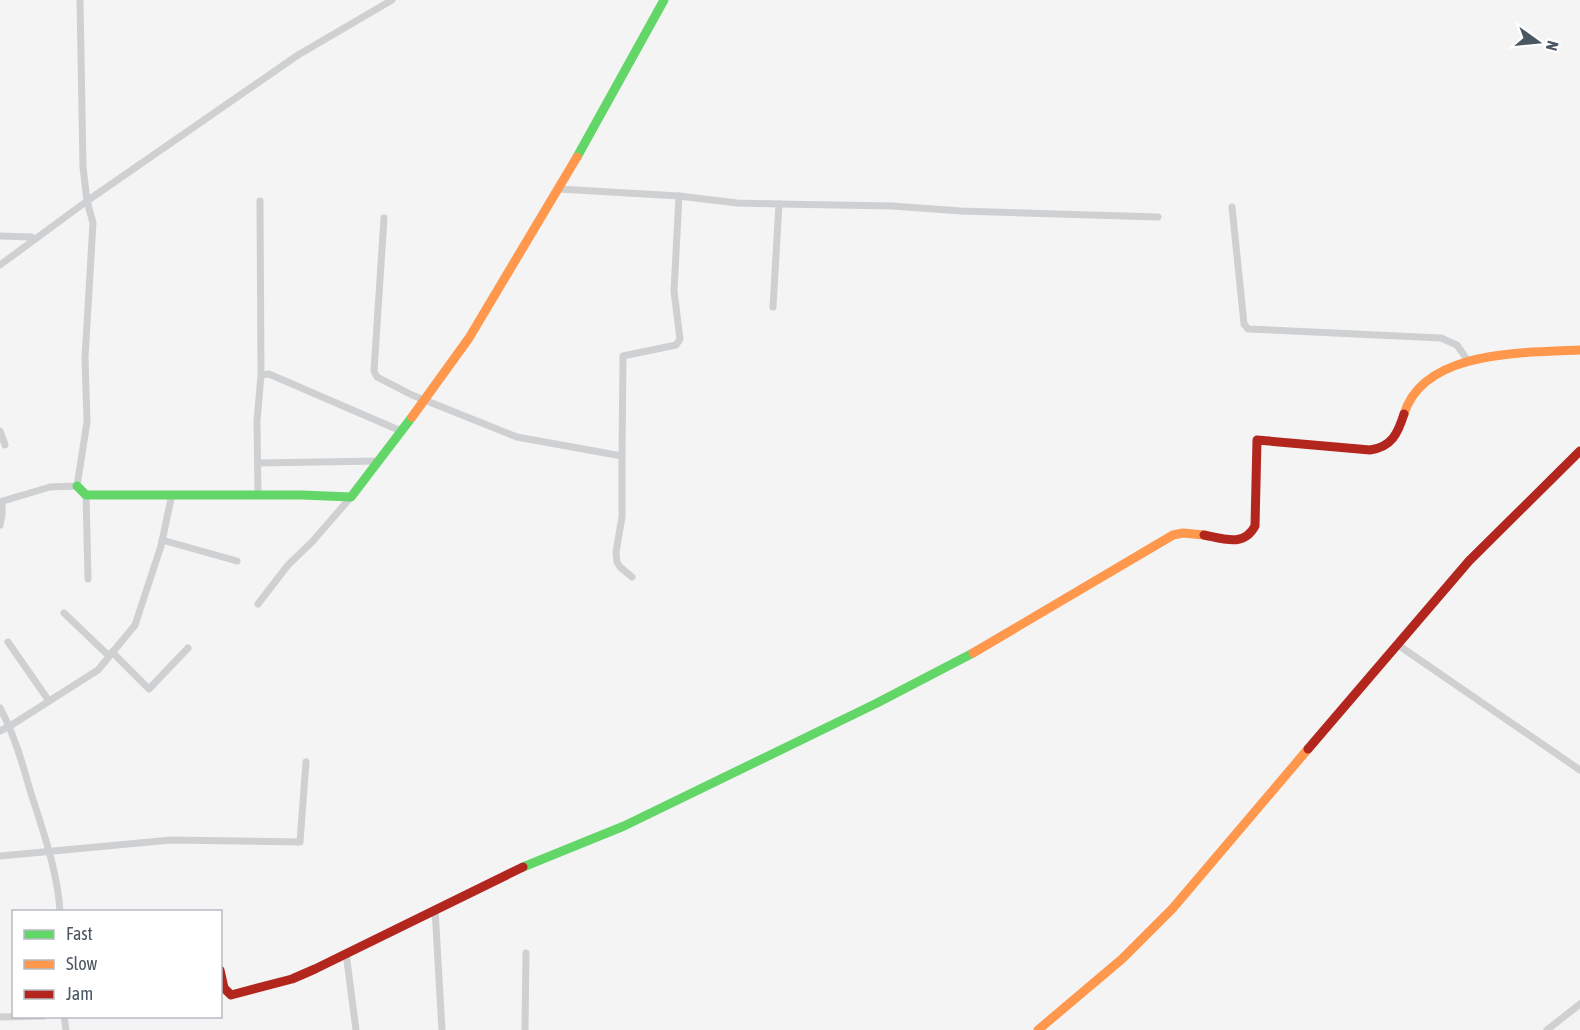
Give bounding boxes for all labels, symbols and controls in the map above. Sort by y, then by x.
north arrow [1508,12,1568,72]
text: N [1543,39,1562,53]
legend [12,910,222,1018]
text: Fast [66,923,93,944]
text: Slow [66,953,97,974]
text: Jam [66,983,93,1004]

